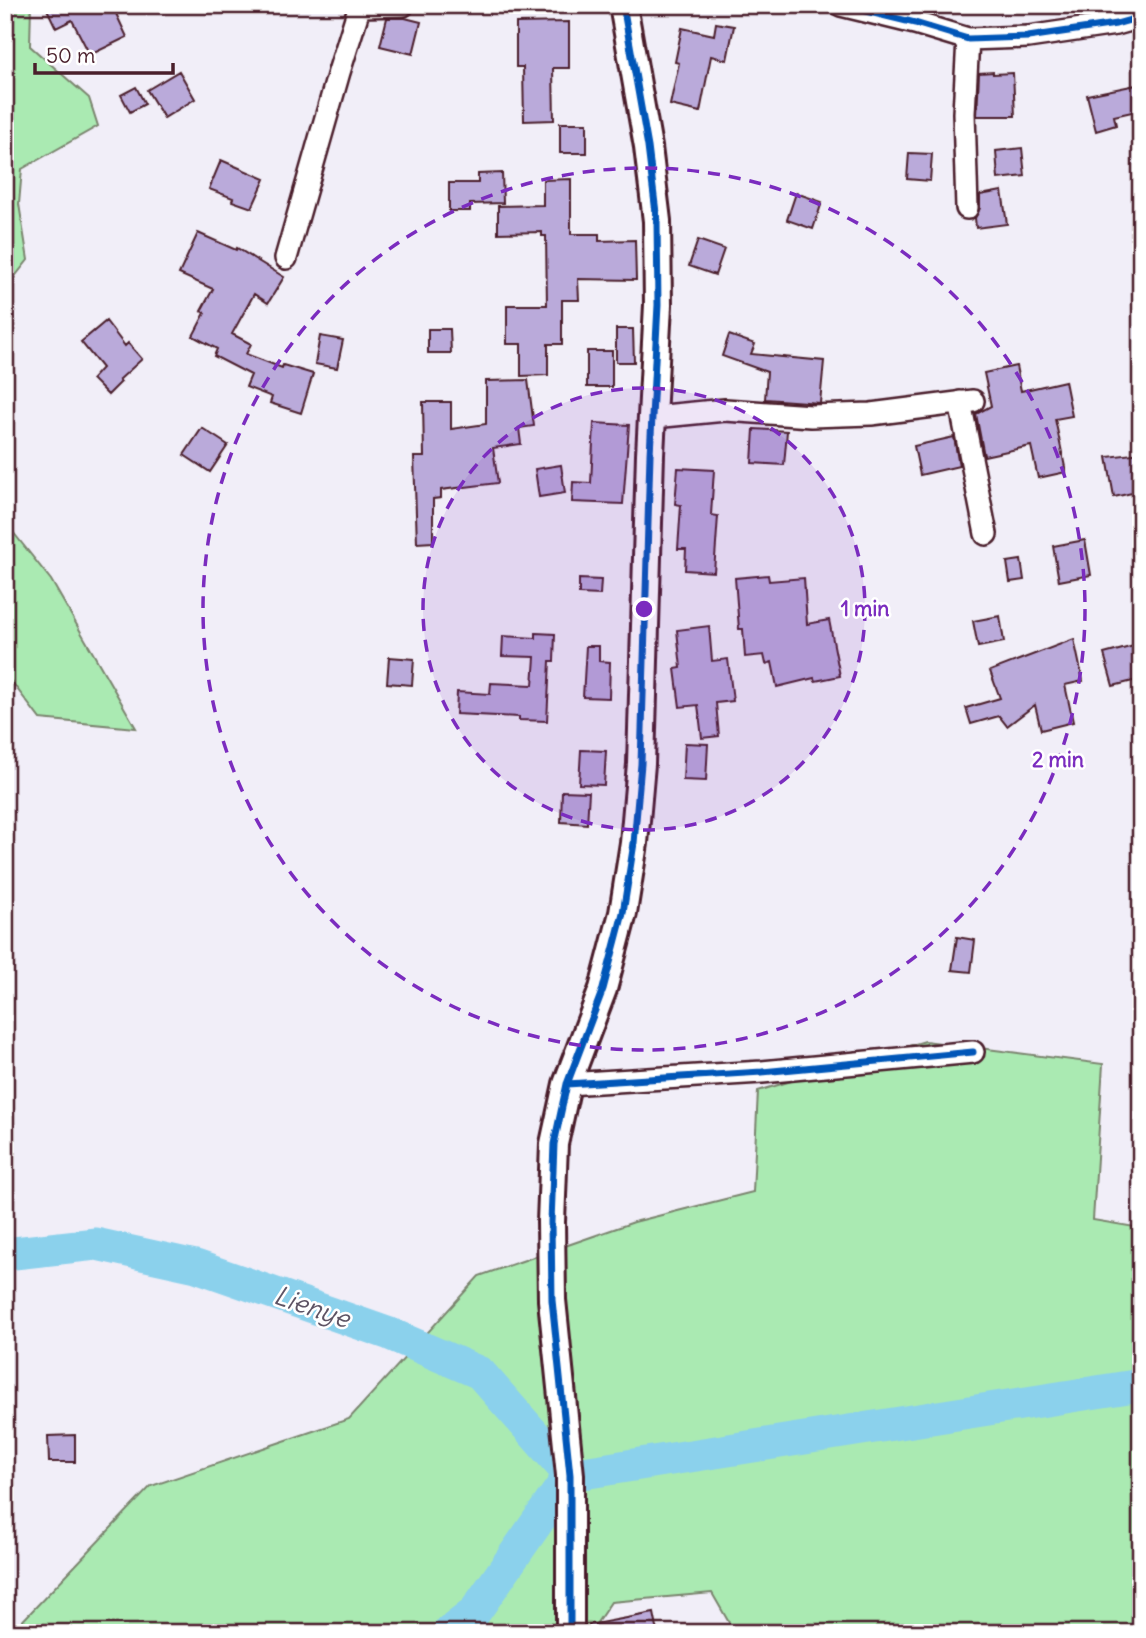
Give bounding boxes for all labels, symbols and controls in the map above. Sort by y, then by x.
scale bar [35,32,173,76]
text: 50 m [46,42,95,69]
text: 1 min [841,595,889,622]
centre of rings [632,597,656,621]
text: 2 min [1032,746,1084,773]
water label: Lienye [270,1278,356,1335]

